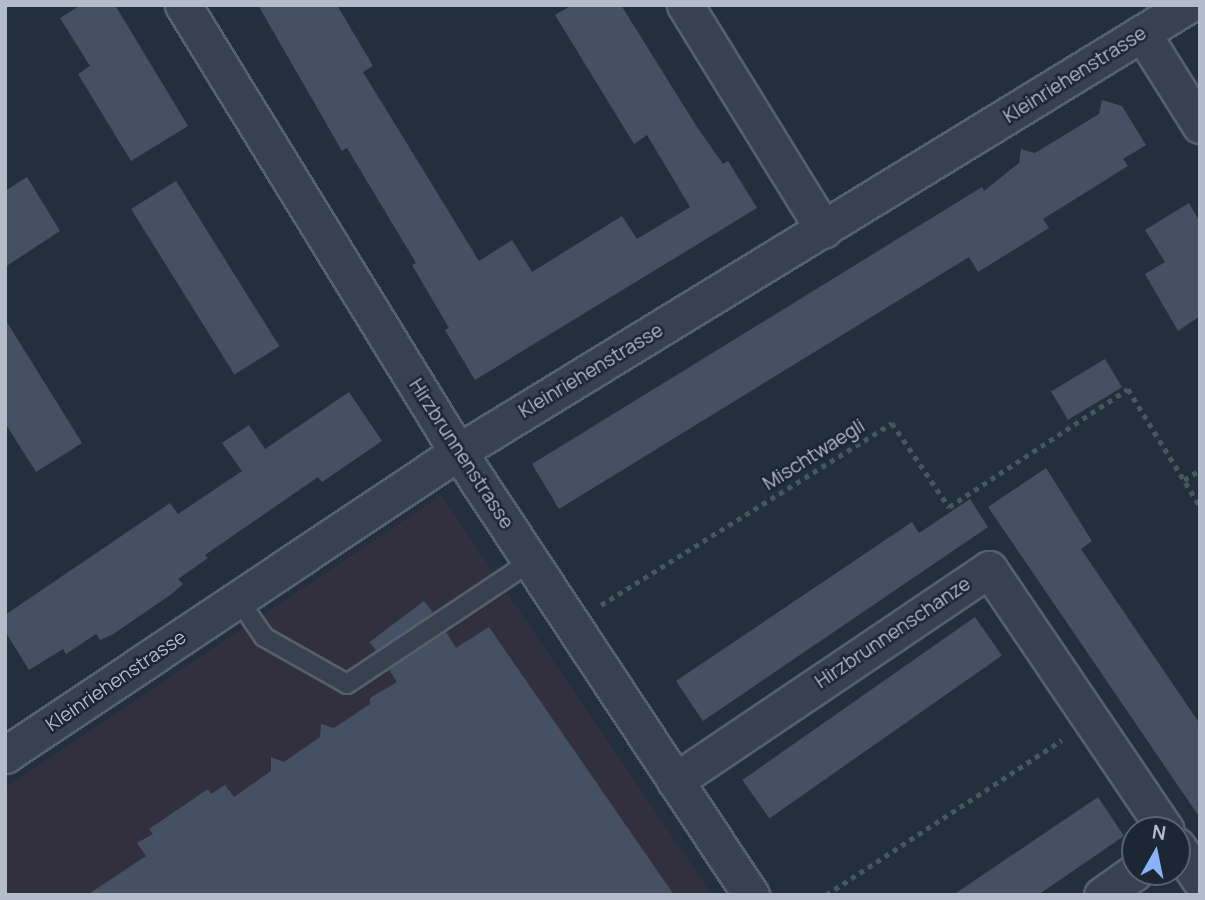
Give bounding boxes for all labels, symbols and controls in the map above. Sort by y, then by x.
street label: Kleinriehenstrasse [999,22,1151,128]
street label: Kleinriehenstrasse [515,319,667,423]
street label: Hirzbrunnenstrasse [404,375,518,533]
street label: Mischtwaegli [759,415,869,495]
street label: Hirzbrunnenschanze [811,573,975,693]
street label: Kleinriehenstrasse [42,626,190,736]
north arrow [1121,816,1191,886]
text: N [1150,818,1168,846]

